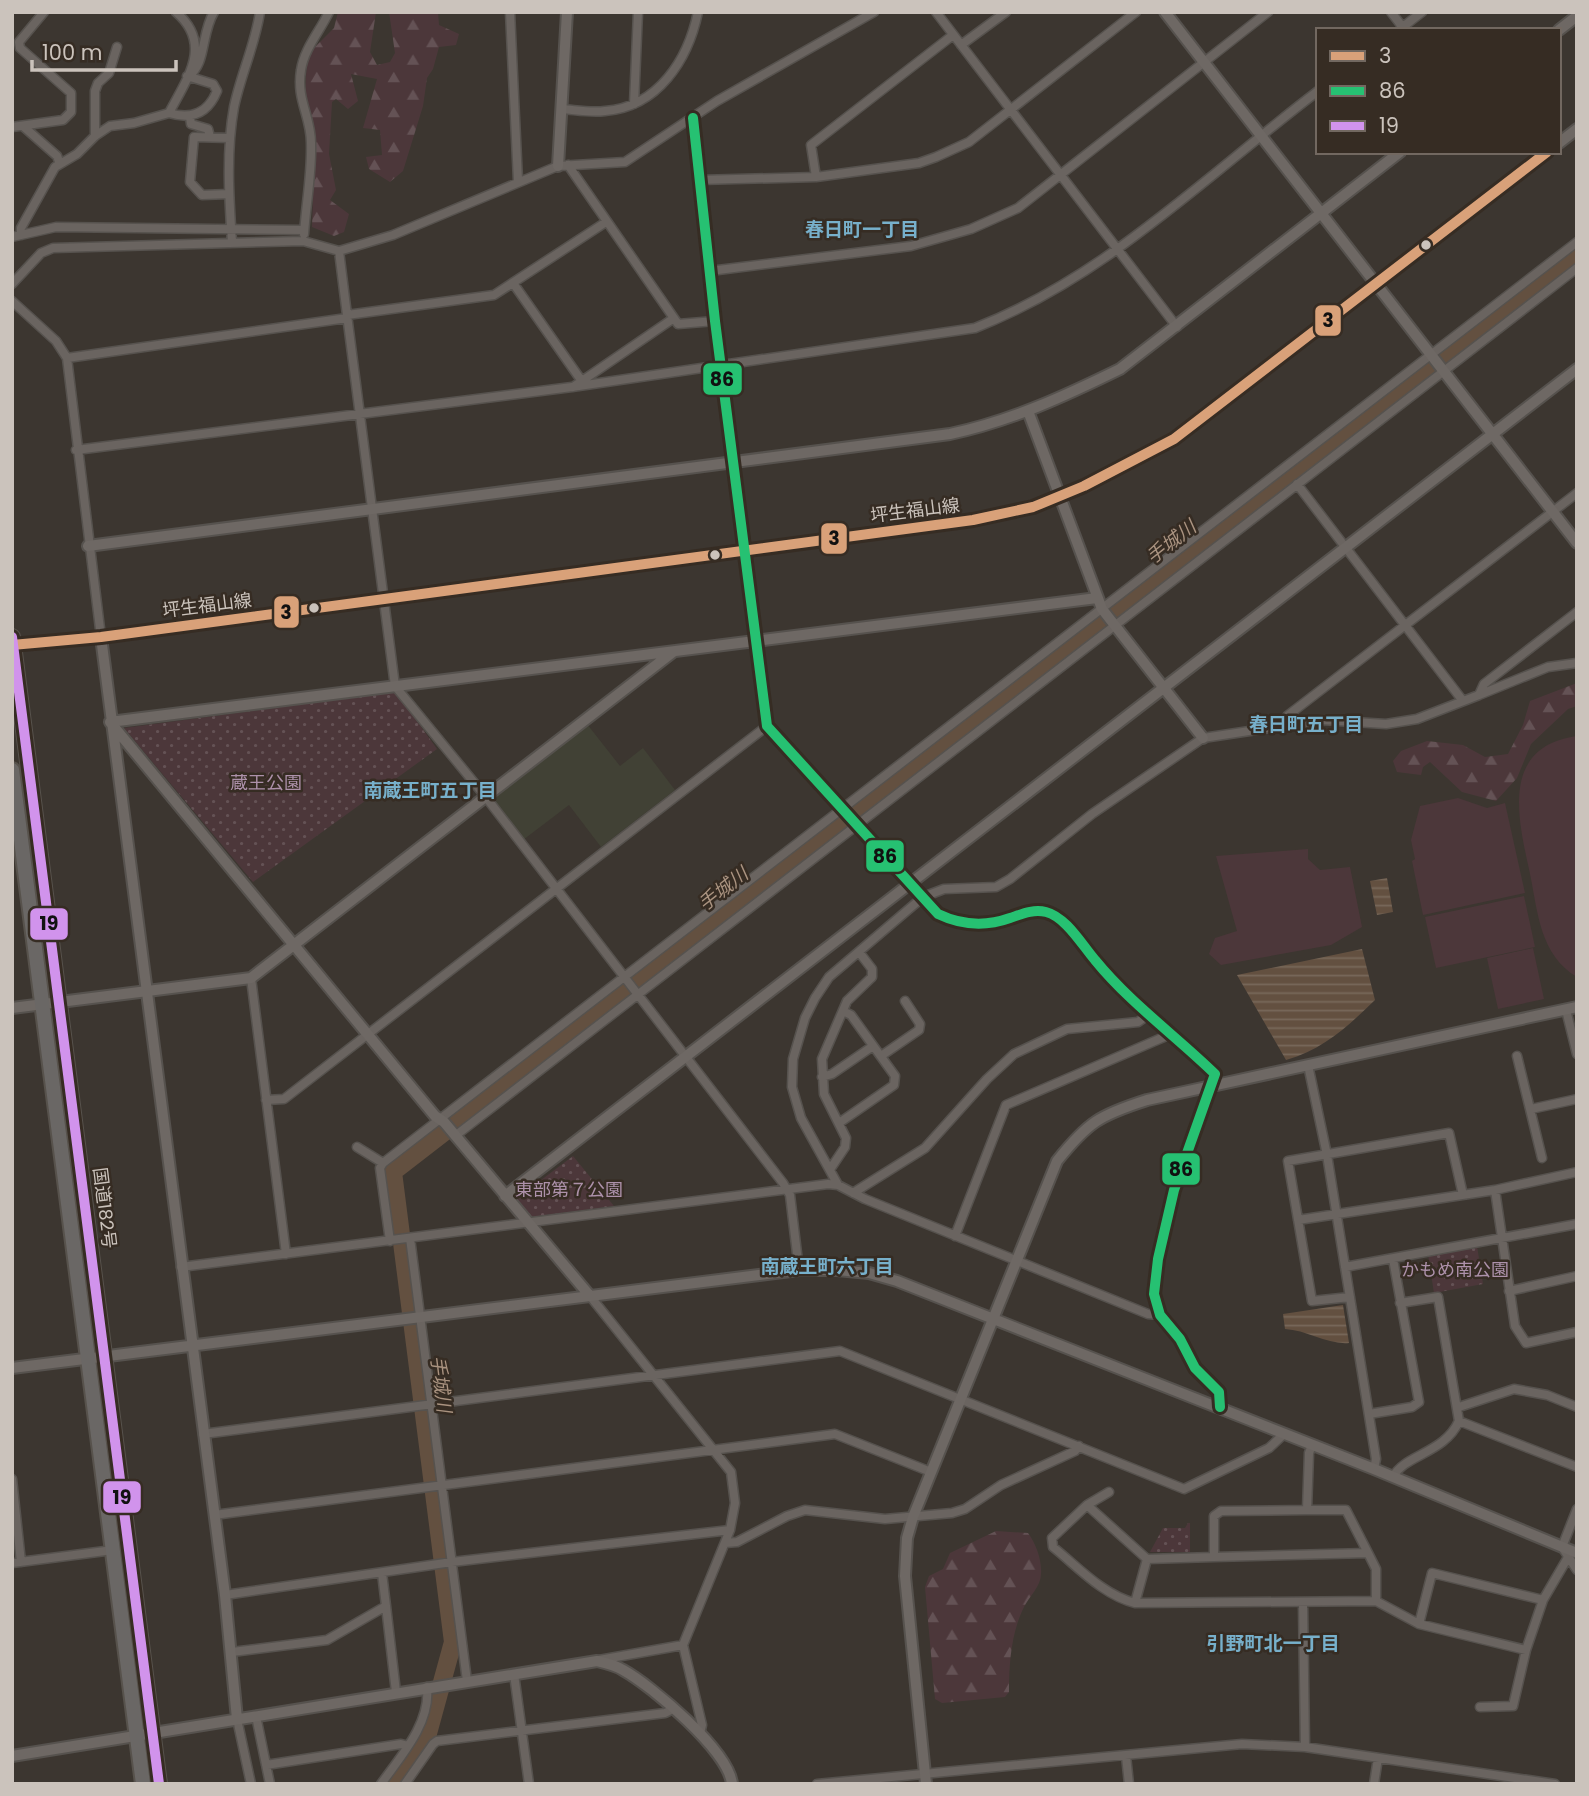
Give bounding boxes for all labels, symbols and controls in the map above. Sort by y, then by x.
scale bar [32,28,175,72]
legend [1316,28,1561,154]
text: 100 m [42,38,102,67]
text: 3 [1379,41,1391,70]
text: 86 [1379,76,1406,105]
text: 19 [1379,111,1399,140]
district label: 春日町一丁目 [805,216,919,243]
unlabelled marker [1419,238,1433,252]
line badge: 3 [1314,304,1342,337]
text: 3 [1322,307,1334,334]
line badge: 86 [702,362,743,396]
text: 86 [710,366,734,393]
street label: 坪生福山線 [869,492,961,528]
water label: 手城川 [1140,513,1203,570]
line badge: 3 [820,522,848,555]
text: 3 [828,525,840,552]
unlabelled marker [708,548,722,562]
street label: 坪生福山線 [161,587,253,623]
line badge: 3 [273,595,300,629]
text: 3 [280,599,292,626]
unlabelled marker [307,601,321,615]
district label: 春日町五丁目 [1249,711,1363,738]
park label: 蔵王公園 [230,770,302,795]
district label: 南蔵王町五丁目 [363,777,497,804]
line badge: 86 [865,839,905,873]
text: 86 [873,843,897,870]
water label: 手城川 [692,860,755,917]
line badge: 19 [29,907,69,941]
text: 19 [40,910,58,937]
line badge: 86 [1161,1152,1201,1186]
text: 86 [1169,1156,1193,1183]
street label: 国道182号 [88,1166,122,1250]
park label: 東部第７公園 [515,1177,623,1202]
district label: 南蔵王町六丁目 [760,1253,894,1280]
park label: かもめ南公園 [1401,1257,1509,1282]
water label: 手城川 [424,1354,458,1416]
line badge: 19 [102,1480,142,1514]
text: 19 [113,1484,131,1511]
district label: 引野町北一丁目 [1206,1630,1340,1657]

